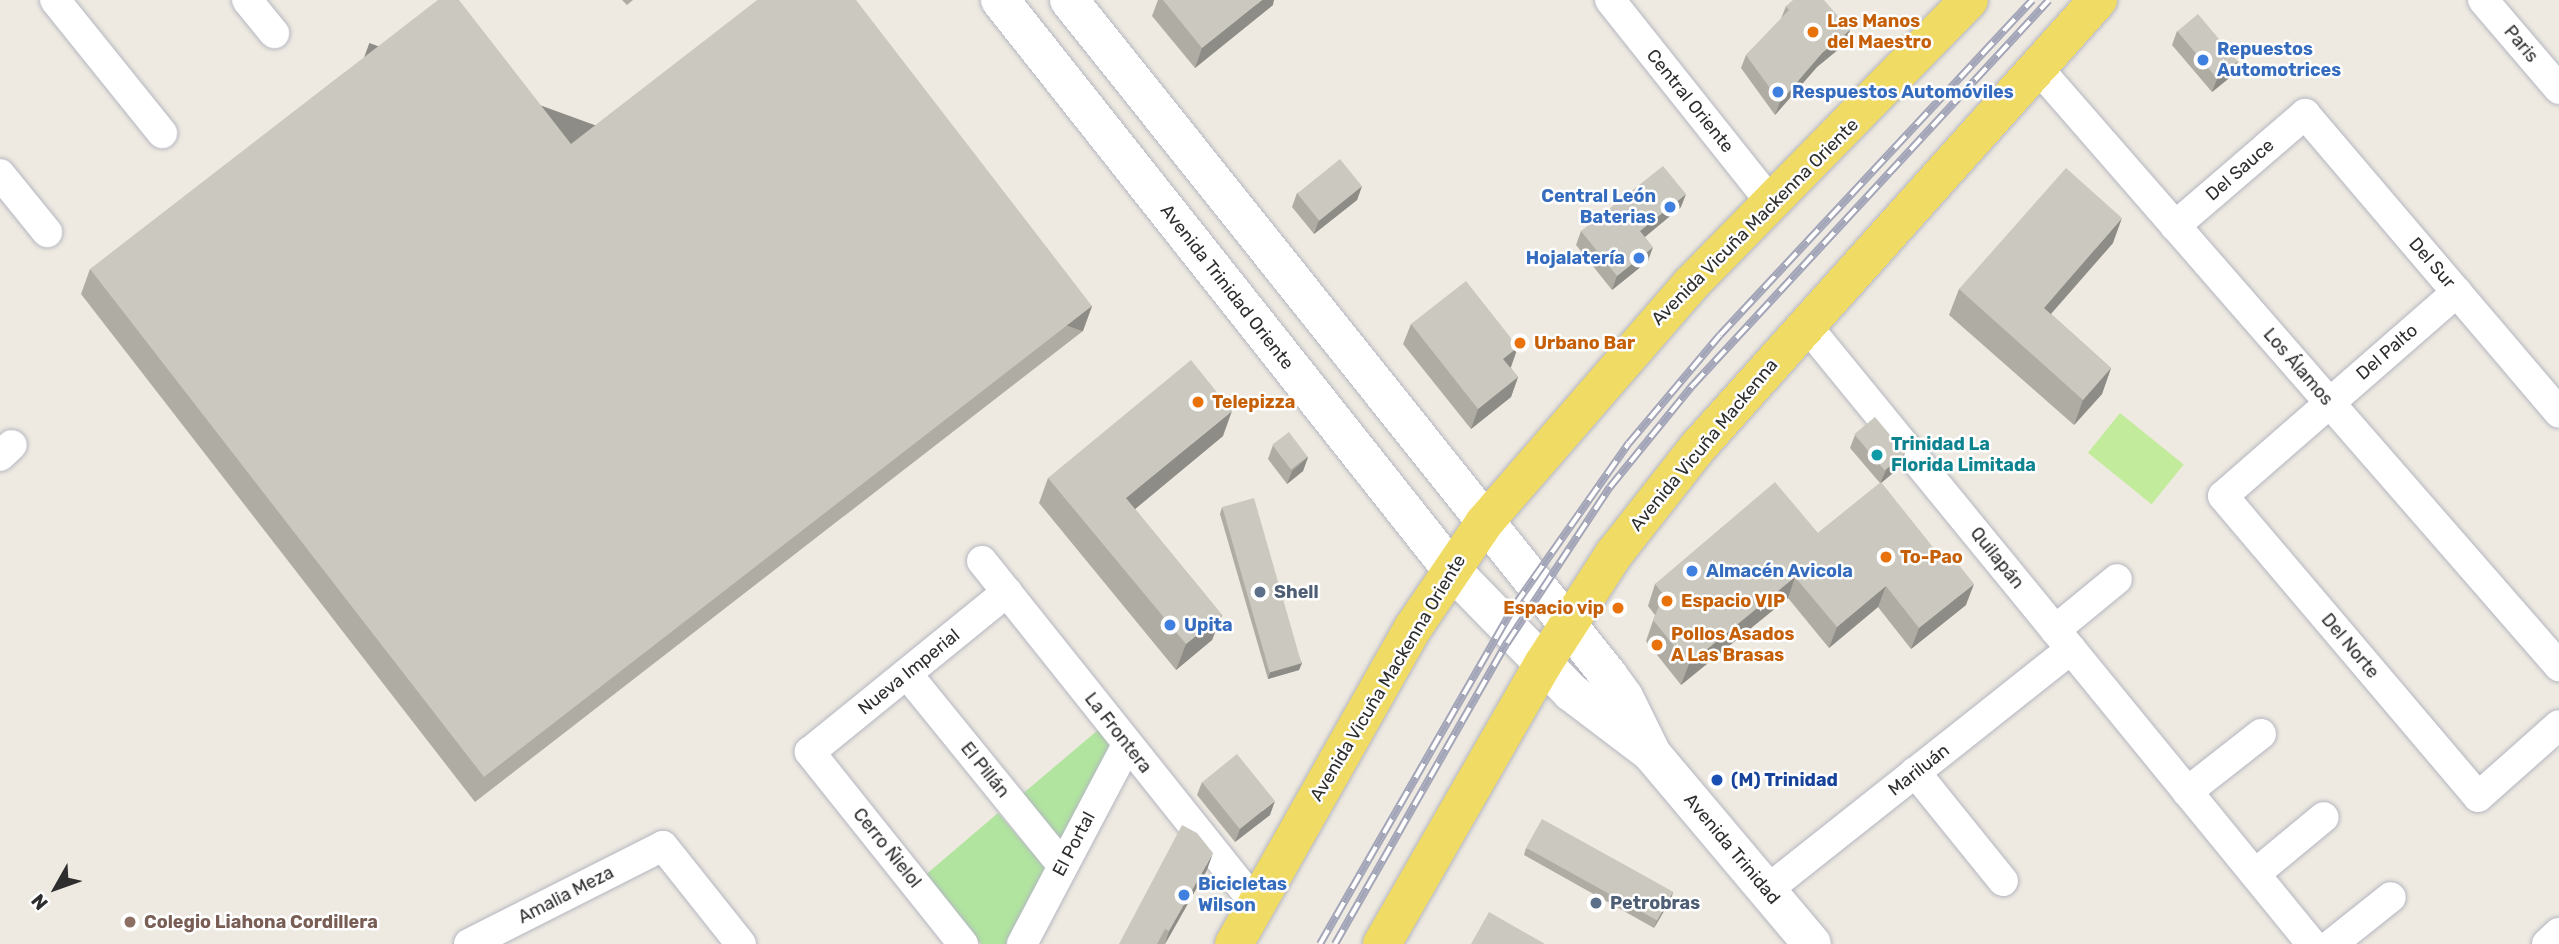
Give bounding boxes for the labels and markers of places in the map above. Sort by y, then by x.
place label: Las Manos del Maestro [1827,11,1932,54]
marker: Las Manos del Maestro [1805,24,1821,40]
place label: Repuestos Automotrices [2217,39,2341,82]
marker: Repuestos Automotrices [2195,52,2211,68]
place label: Respuestos Automóviles [1792,81,2014,103]
marker: Respuestos Automóviles [1770,84,1786,100]
place label: Central León Baterias [1541,186,1656,228]
marker: Central León Baterias [1662,199,1678,215]
place label: Hojalatería [1526,247,1625,269]
marker: Hojalatería [1631,250,1647,266]
place label: Urbano Bar [1534,332,1635,354]
marker: Urbano Bar [1512,335,1528,351]
place label: Telepizza [1212,391,1295,413]
marker: Telepizza [1190,394,1206,410]
place label: Trinidad La Florida Limitada [1891,434,2036,476]
marker: Trinidad La Florida Limitada [1869,447,1885,463]
place label: To-Pao [1900,546,1963,568]
marker: To-Pao [1878,549,1894,565]
place label: Almacén Avicola [1706,560,1853,582]
marker: Almacén Avicola [1684,563,1700,579]
place label: Shell [1274,581,1319,603]
marker: Shell [1252,584,1268,600]
place label: Espacio VIP [1681,590,1786,612]
marker: Espacio VIP [1659,593,1675,609]
place label: Espacio vip [1503,597,1604,619]
marker: Espacio vip [1610,600,1626,616]
place label: Upita [1184,614,1233,636]
marker: Upita [1162,617,1178,633]
place label: Pollos Asados A Las Brasas [1671,624,1795,666]
marker: Pollos Asados A Las Brasas [1649,637,1665,653]
place label: (M) Trinidad [1731,769,1838,791]
marker: (M) Trinidad [1709,772,1725,788]
place label: Bicicletas Wilson [1198,874,1287,917]
marker: Bicicletas Wilson [1176,887,1192,903]
place label: Petrobras [1610,892,1700,914]
marker: Petrobras [1588,895,1604,911]
place label: Colegio Liahona Cordillera [144,911,378,933]
marker: Colegio Liahona Cordillera [122,914,138,930]

